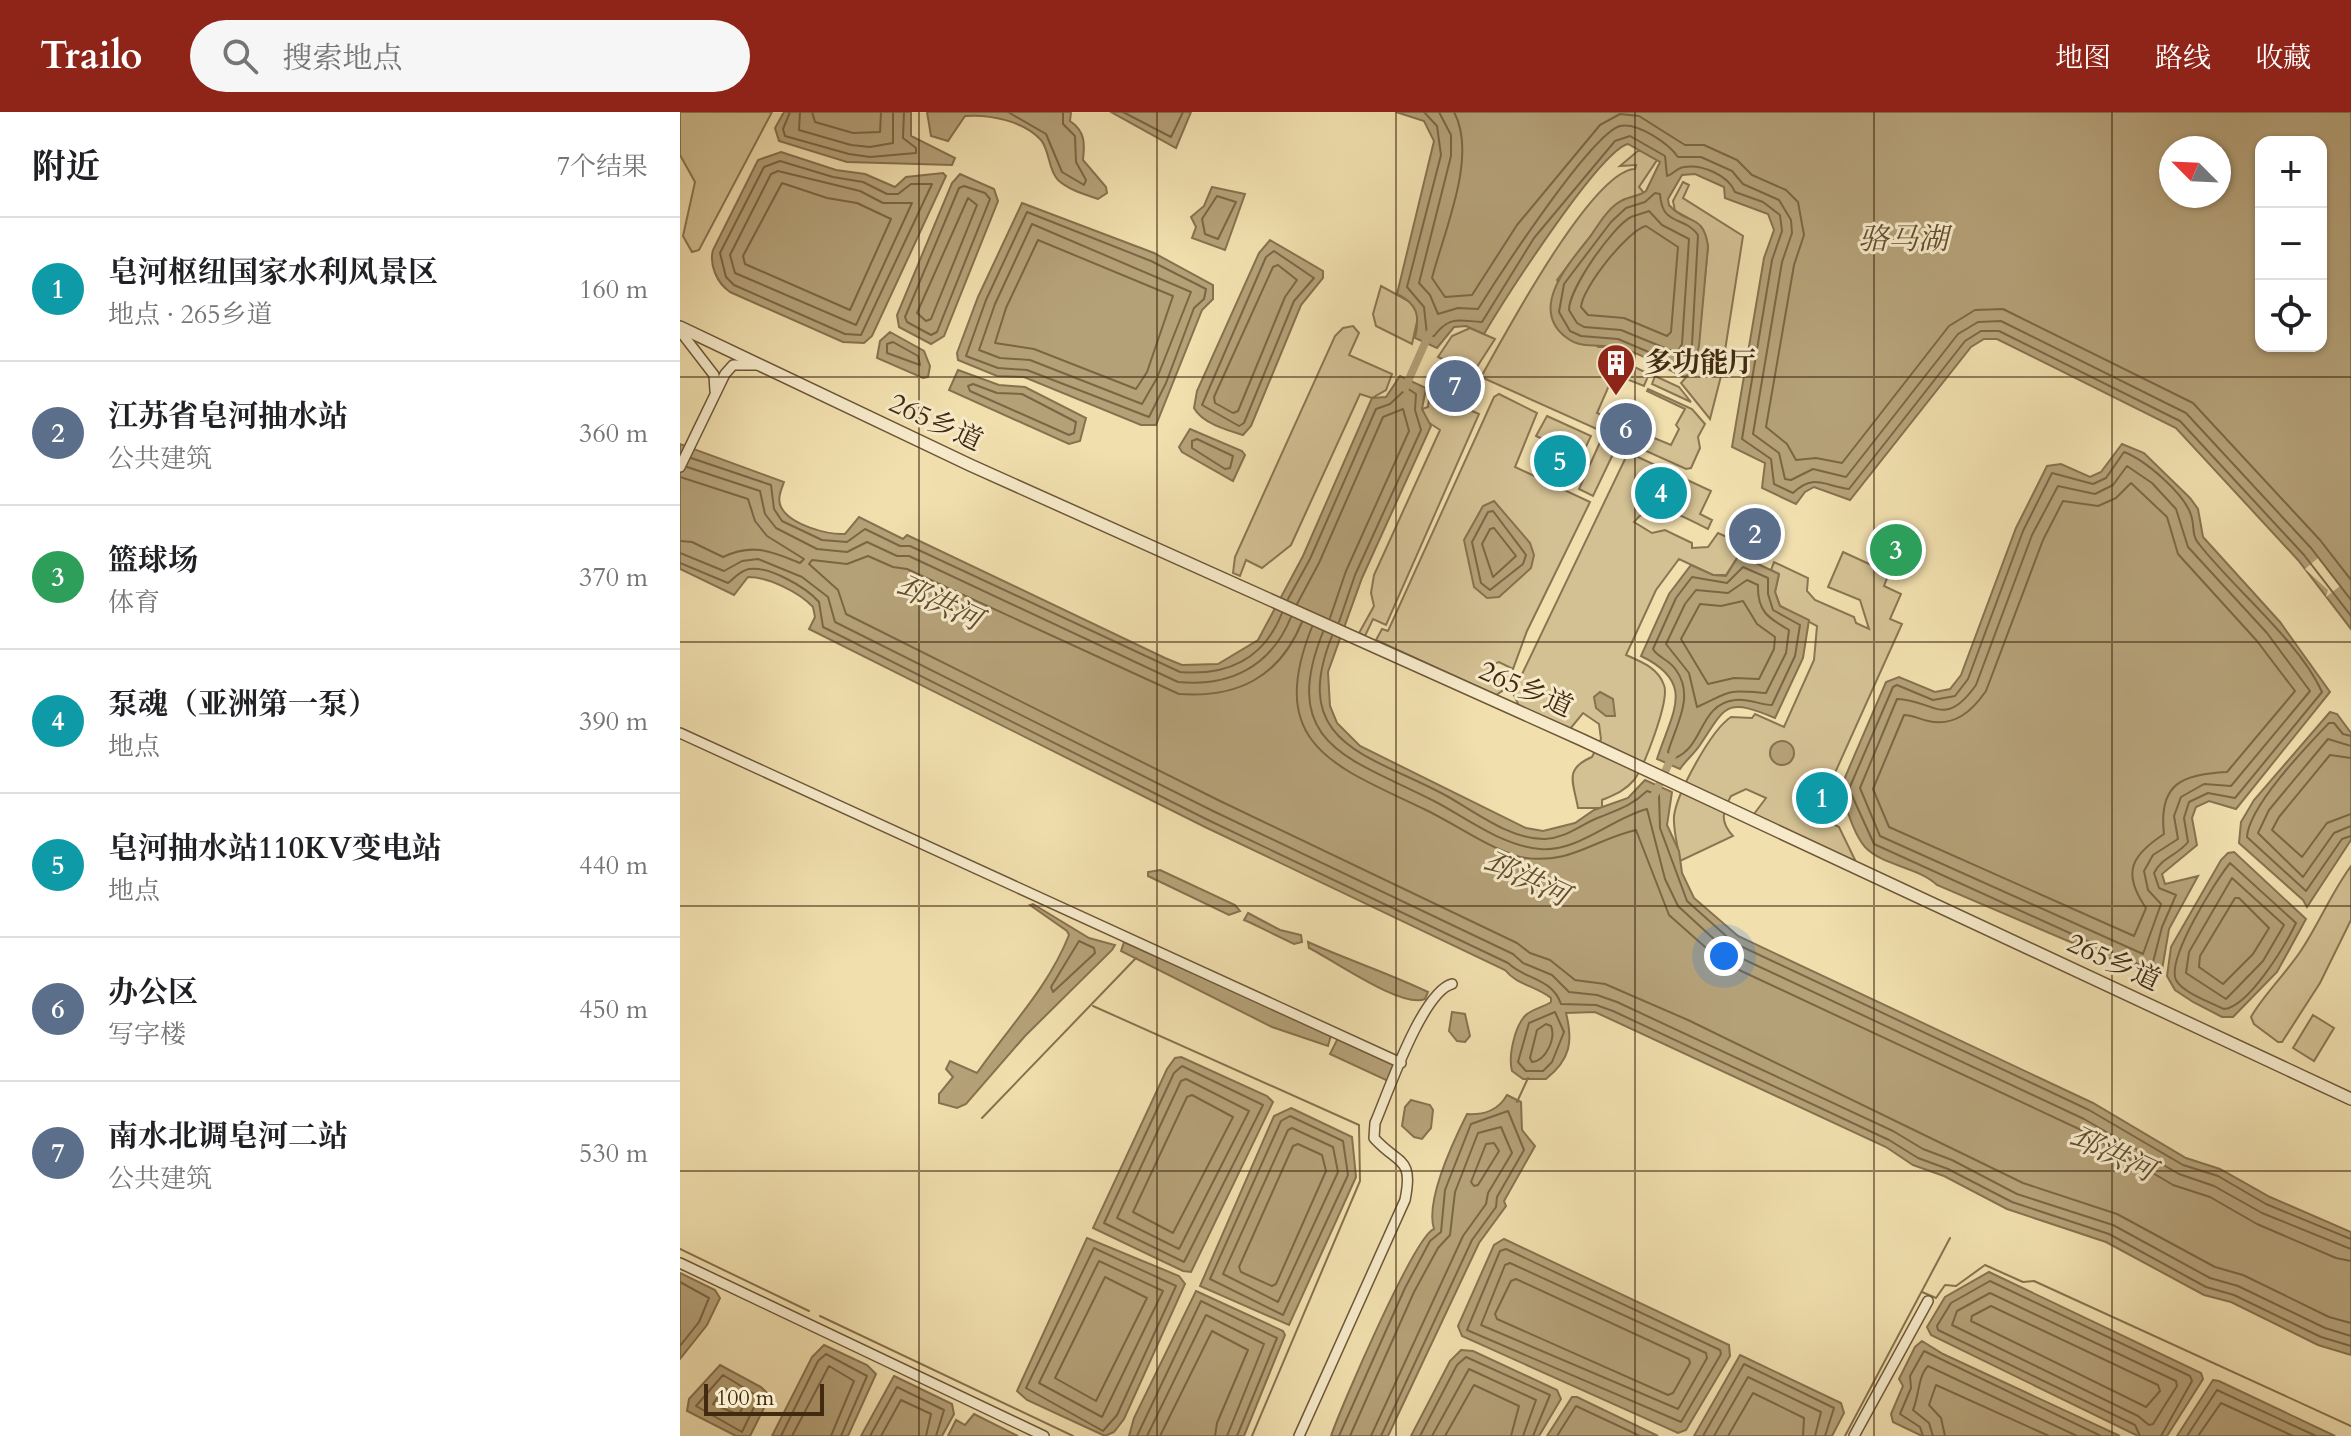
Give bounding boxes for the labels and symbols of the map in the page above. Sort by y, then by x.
north arrow [2159,136,2231,208]
water label: 骆马湖 [1858,219,1953,260]
building icon: 多功能厅 [1595,342,1637,397]
place label: 多功能厅 [1644,344,1756,382]
pin: 7 [1429,356,1481,416]
street label: 265乡道 [883,384,989,460]
pin: 6 [1600,399,1652,459]
pin: 5 [1534,431,1586,491]
pin: 4 [1635,463,1687,523]
pin: 2 [1729,504,1781,564]
pin: 3 [1870,520,1922,580]
water label: 邳洪河 [890,565,993,643]
street label: 265乡道 [1473,652,1579,726]
pin: 1 [1796,768,1848,828]
water label: 邳洪河 [1477,841,1580,919]
street label: 265乡道 [2061,924,2167,1000]
your location [1704,936,1744,976]
water label: 邳洪河 [2063,1116,2166,1194]
scale bar [704,1380,824,1416]

